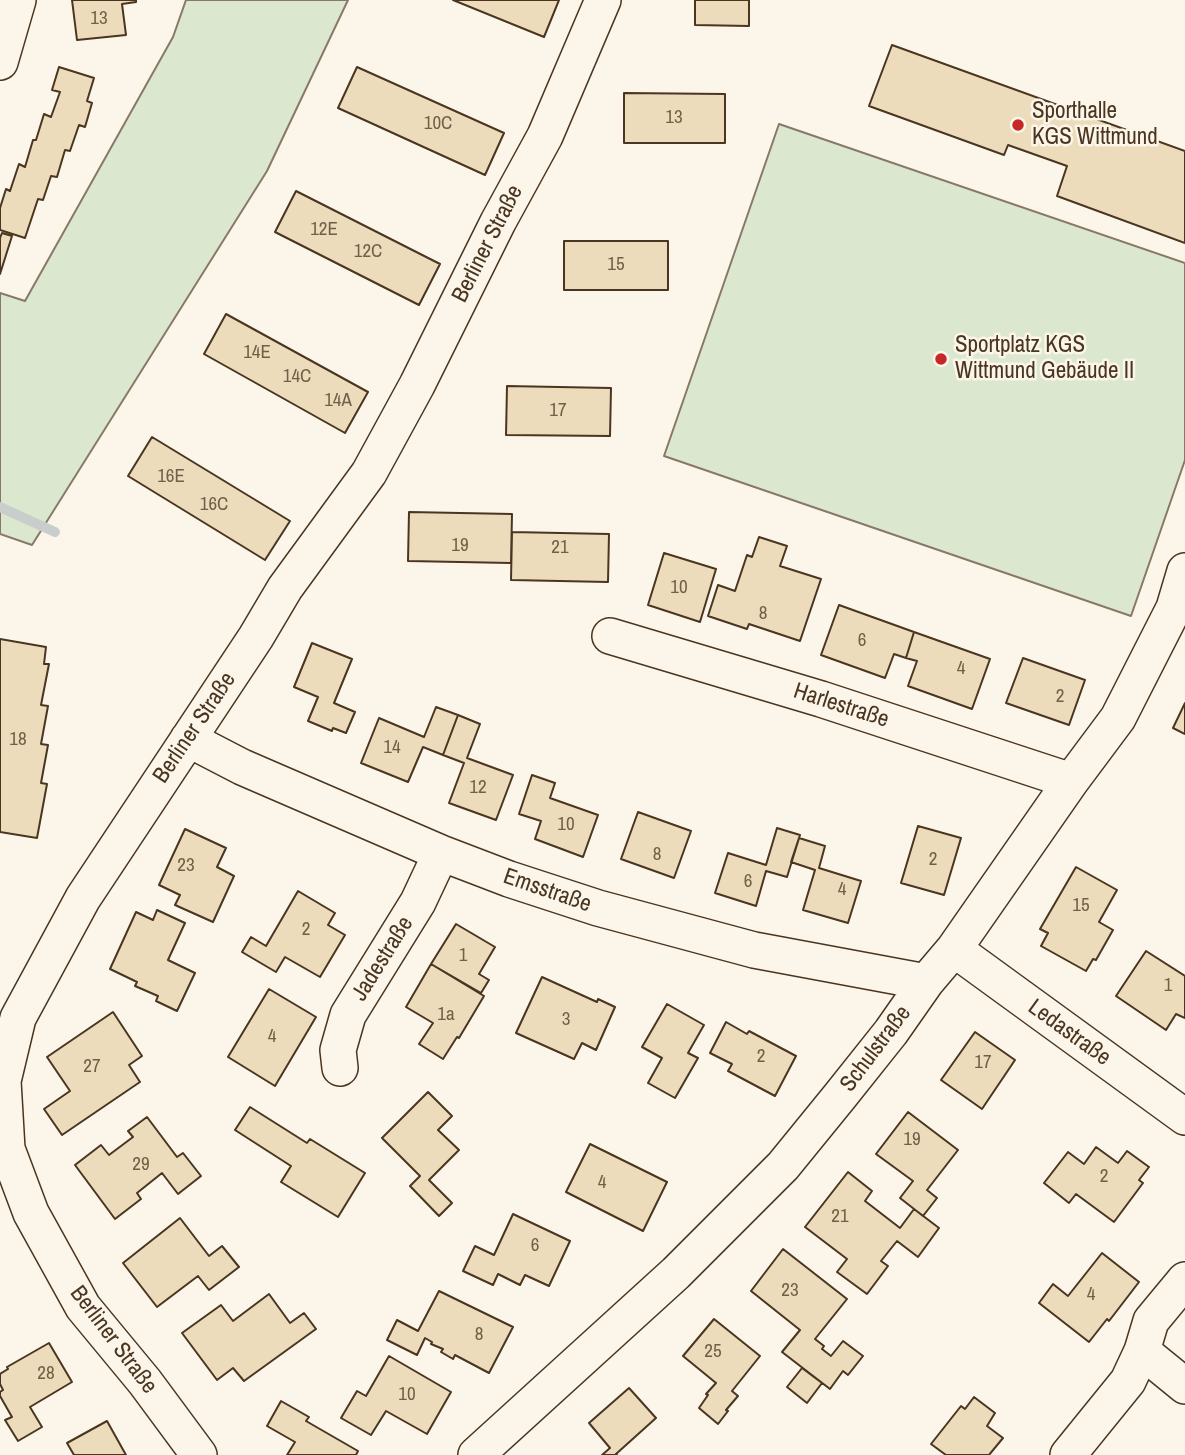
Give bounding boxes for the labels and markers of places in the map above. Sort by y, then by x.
place label: Sporthalle KGS Wittmund [1032,98,1158,152]
marker: Sporthalle KGS Wittmund [1010,117,1026,133]
place label: Sportplatz KGS Wittmund Gebäude II [955,332,1134,386]
marker: Sportplatz KGS Wittmund Gebäude II [933,351,949,367]

